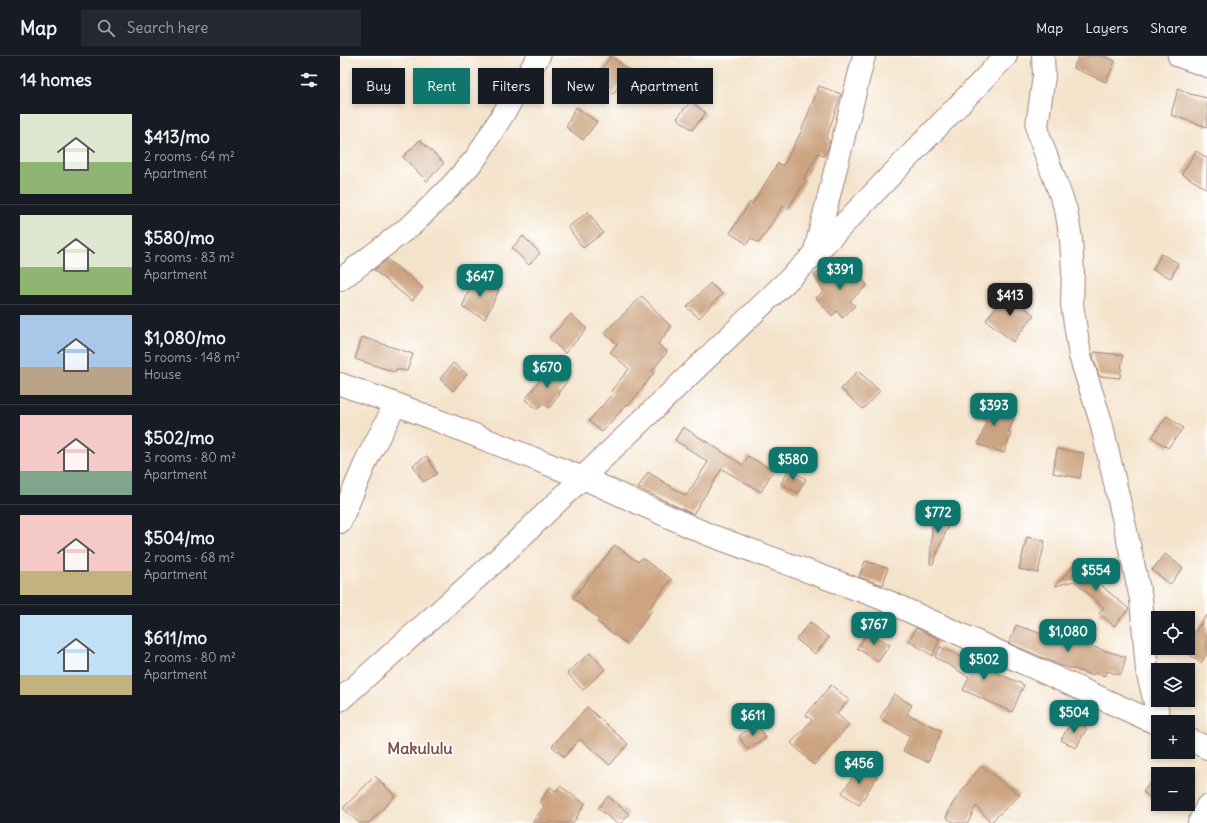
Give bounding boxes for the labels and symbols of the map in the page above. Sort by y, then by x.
pin: $391 [816,257,864,291]
pin: $647 [456,264,504,298]
pin: $413 [986,283,1034,317]
pin: $670 [523,355,571,389]
pin: $393 [970,393,1018,427]
pin: $580 [769,447,817,481]
pin: $772 [914,500,962,534]
pin: $554 [1072,558,1120,592]
pin: $767 [850,612,898,646]
pin: $1,080 [1035,619,1101,653]
pin: $502 [960,647,1008,681]
pin: $504 [1050,700,1098,734]
pin: $611 [729,703,777,737]
district label: Makululu [387,738,453,758]
pin: $456 [835,751,883,785]

